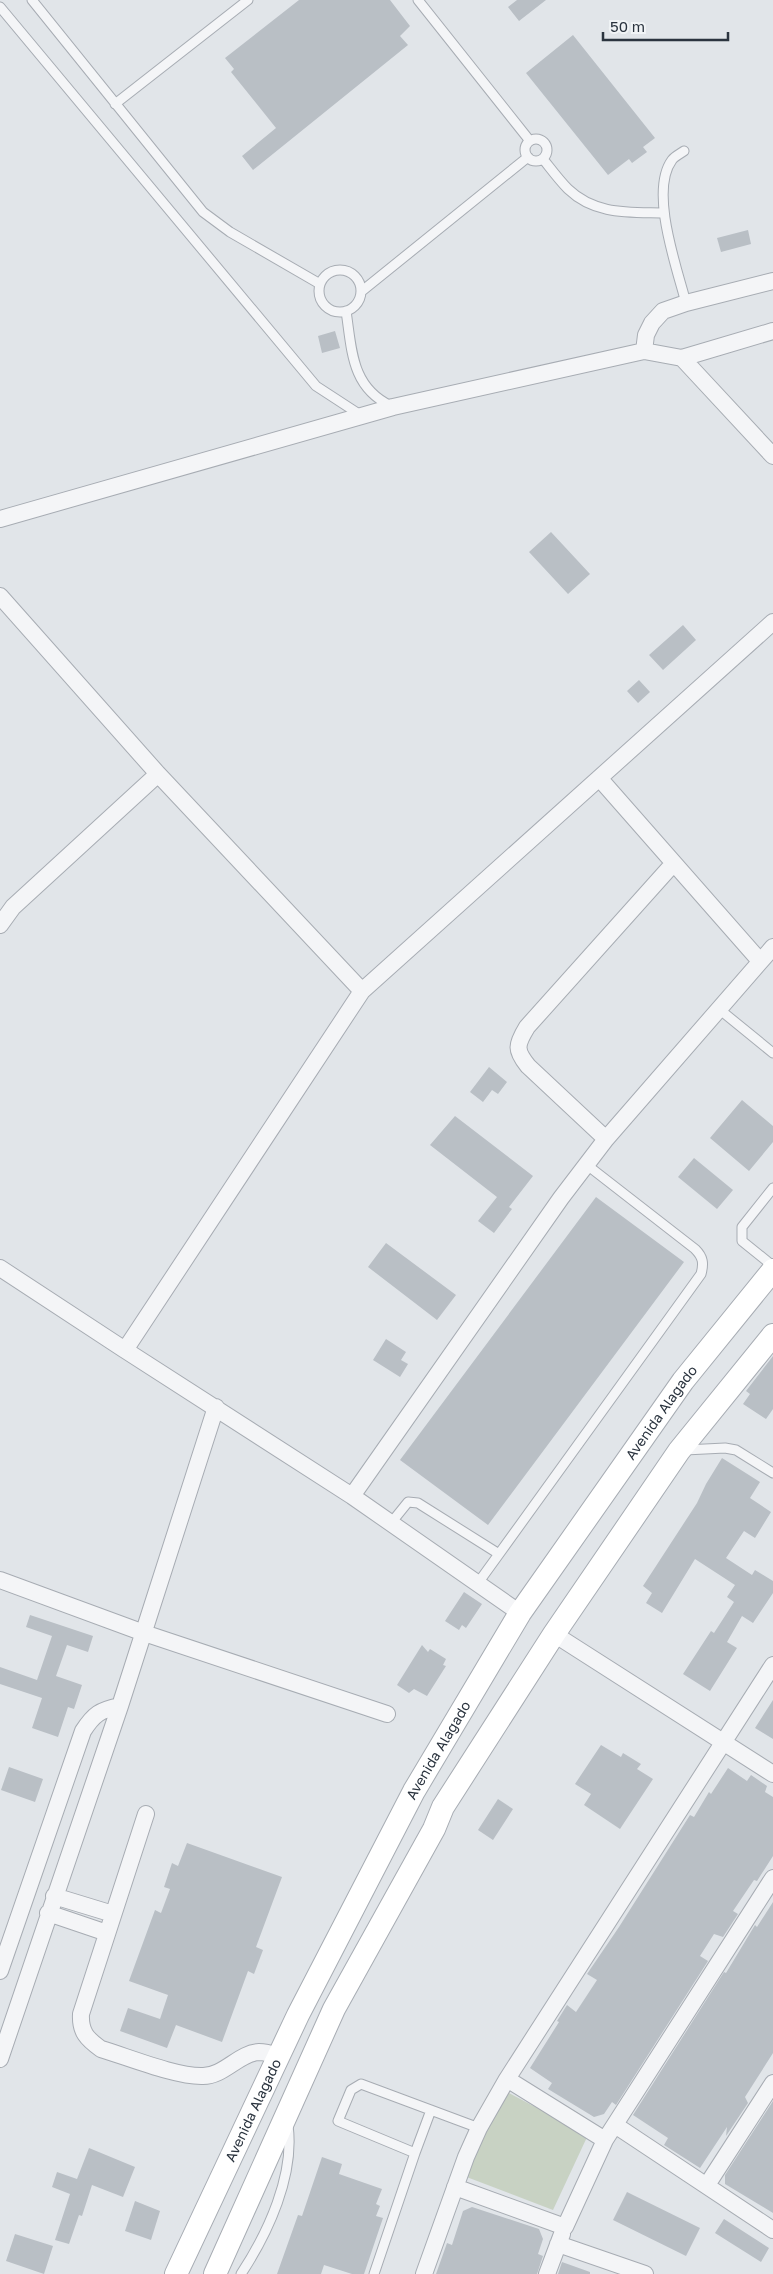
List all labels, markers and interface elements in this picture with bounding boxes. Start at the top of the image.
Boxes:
scale bar [603,10,728,42]
text: 50 m [610,17,645,35]
street label: Avenida Alagado [622,1362,700,1463]
street label: Avenida Alagado [402,1698,474,1802]
street label: Avenida Alagado [221,2056,284,2164]

